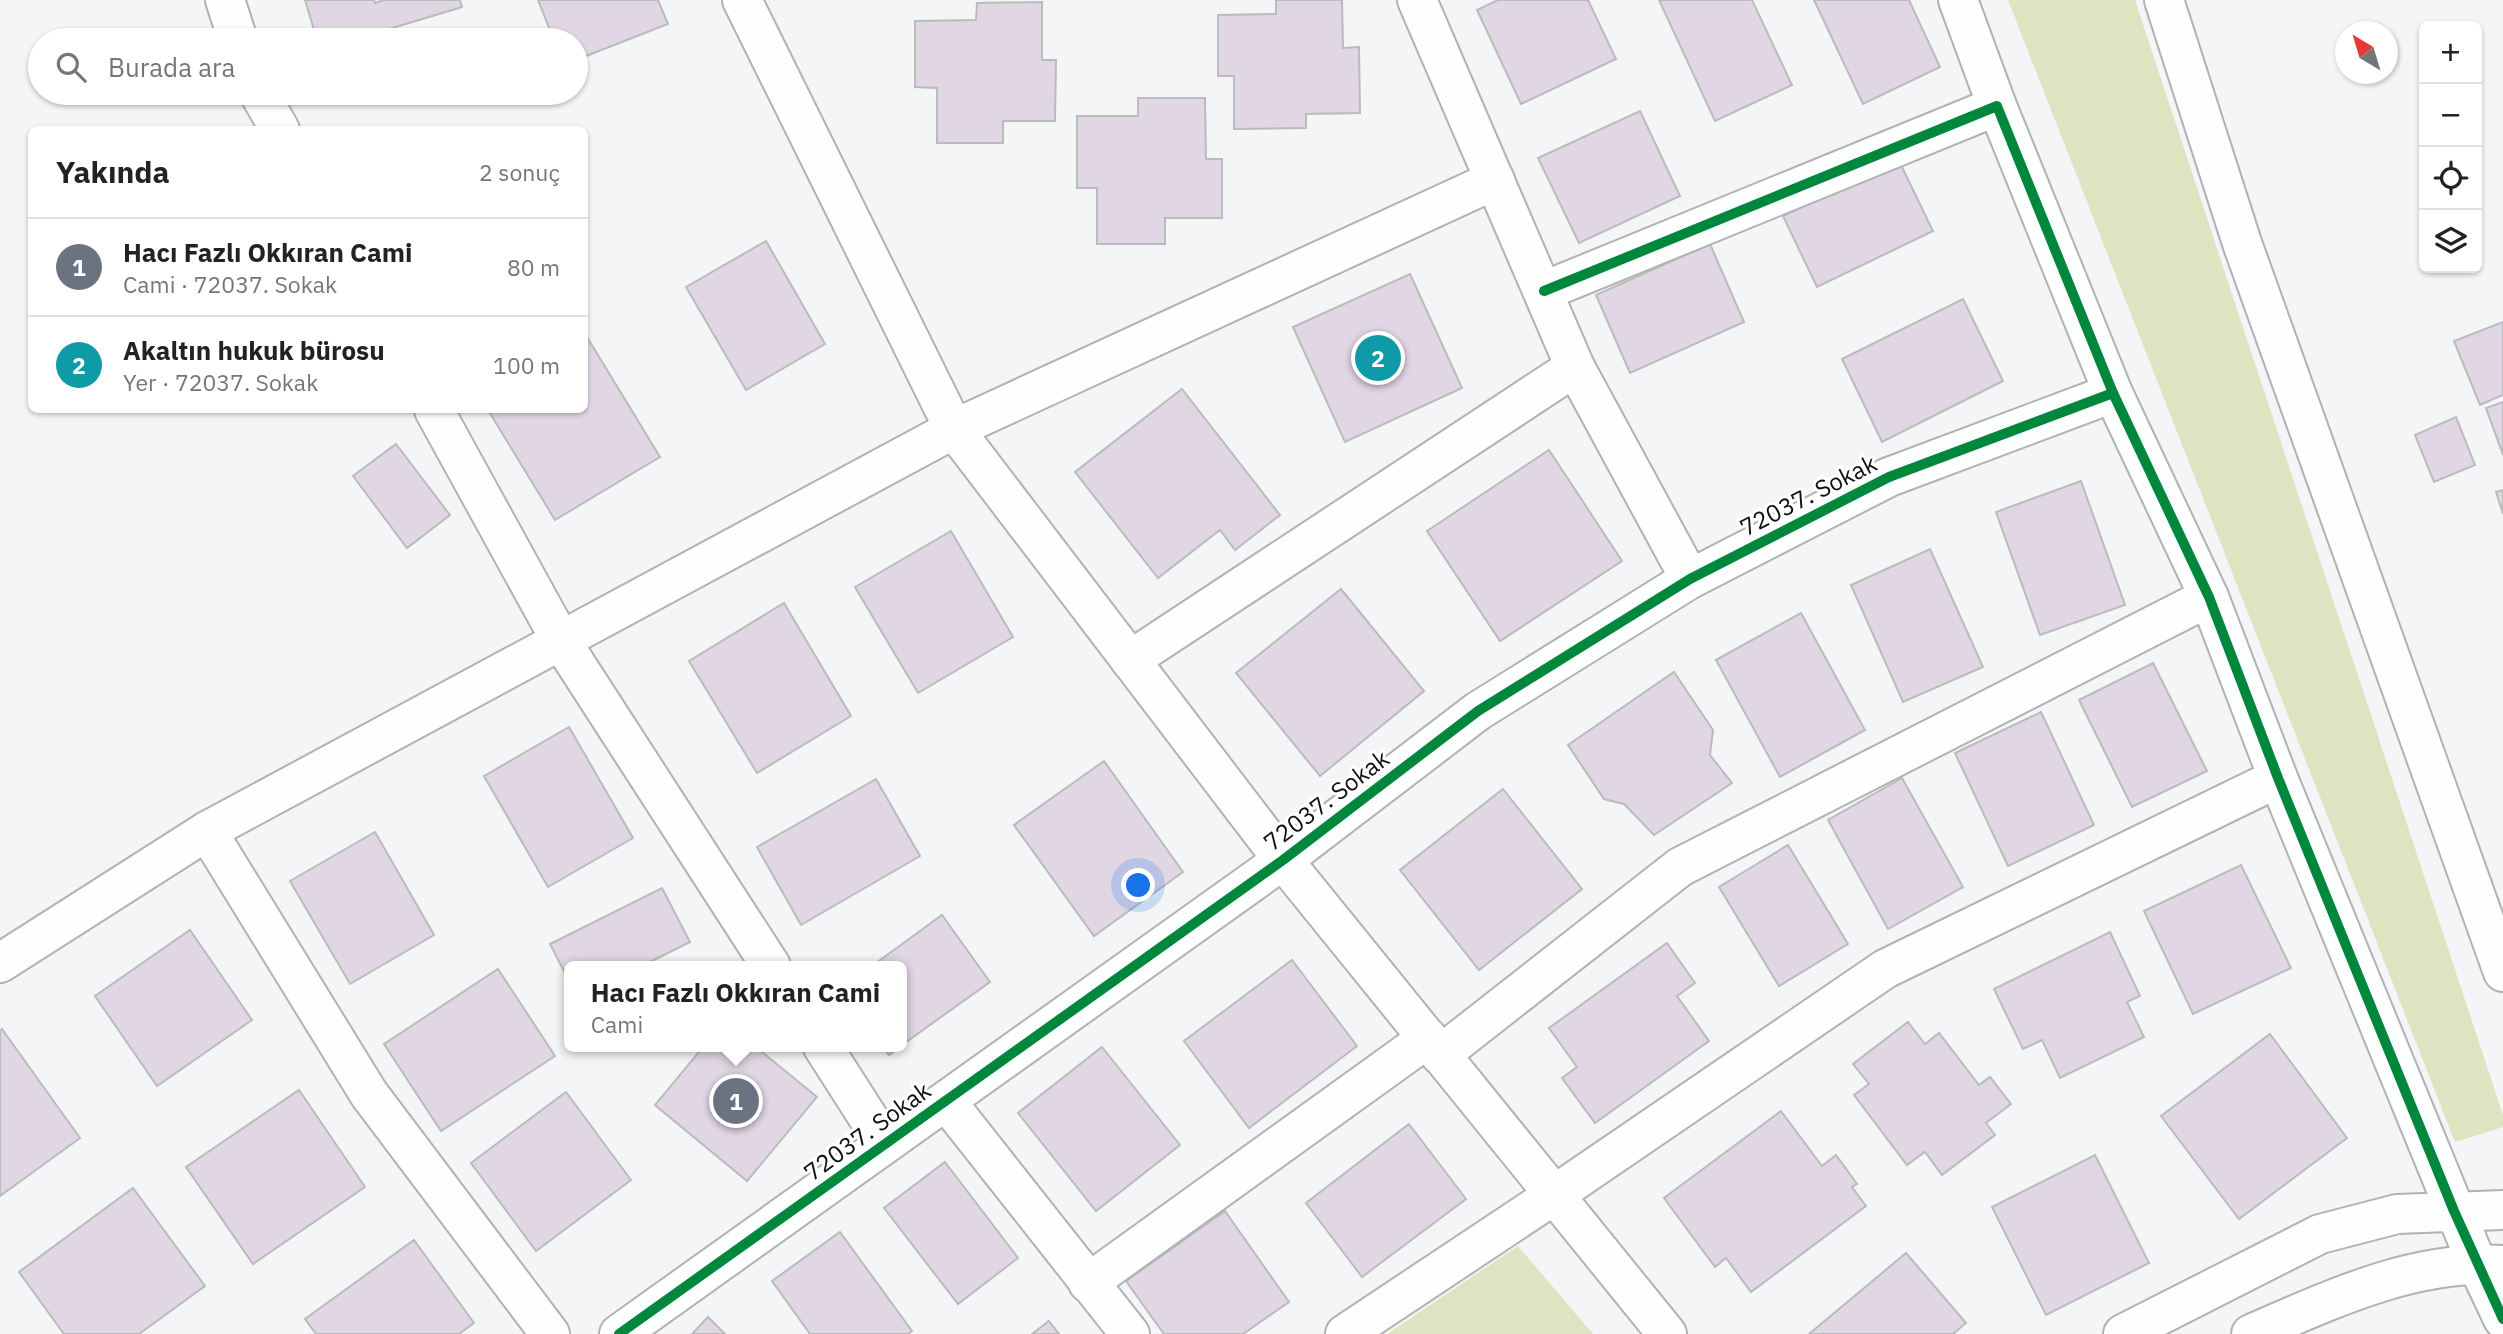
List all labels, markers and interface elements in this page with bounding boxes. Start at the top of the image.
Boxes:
north arrow [2335,21,2398,84]
map controls [2419,21,2482,273]
button: + [2419,21,2482,84]
search box [28,28,588,105]
icon: search [52,48,90,86]
text: Burada ara [108,50,235,84]
button: − [2419,84,2482,147]
button: locate [2419,147,2482,210]
text: Yakında [56,152,170,191]
text: 2 sonuç [479,157,560,187]
button: layers [2419,210,2482,273]
text: Hacı Fazlı Okkıran Cami [123,235,412,269]
text: 1 [72,252,86,282]
text: 80 m [507,252,560,282]
text: Cami · 72037. Sokak [123,269,337,299]
pin: 2 [1355,332,1401,384]
text: Akaltın hukuk bürosu [123,333,385,367]
text: 2 [72,350,86,380]
text: 100 m [493,350,560,380]
text: Yer · 72037. Sokak [123,367,318,397]
street label: 72037. Sokak [1734,447,1882,543]
street label: 72037. Sokak [1257,742,1396,858]
your location [1121,868,1155,902]
popup [564,961,907,1052]
text: Hacı Fazlı Okkıran Cami [591,975,880,1009]
text: Cami [591,1009,643,1039]
street label: 72037. Sokak [797,1074,937,1188]
pin: 1 [713,1075,759,1127]

